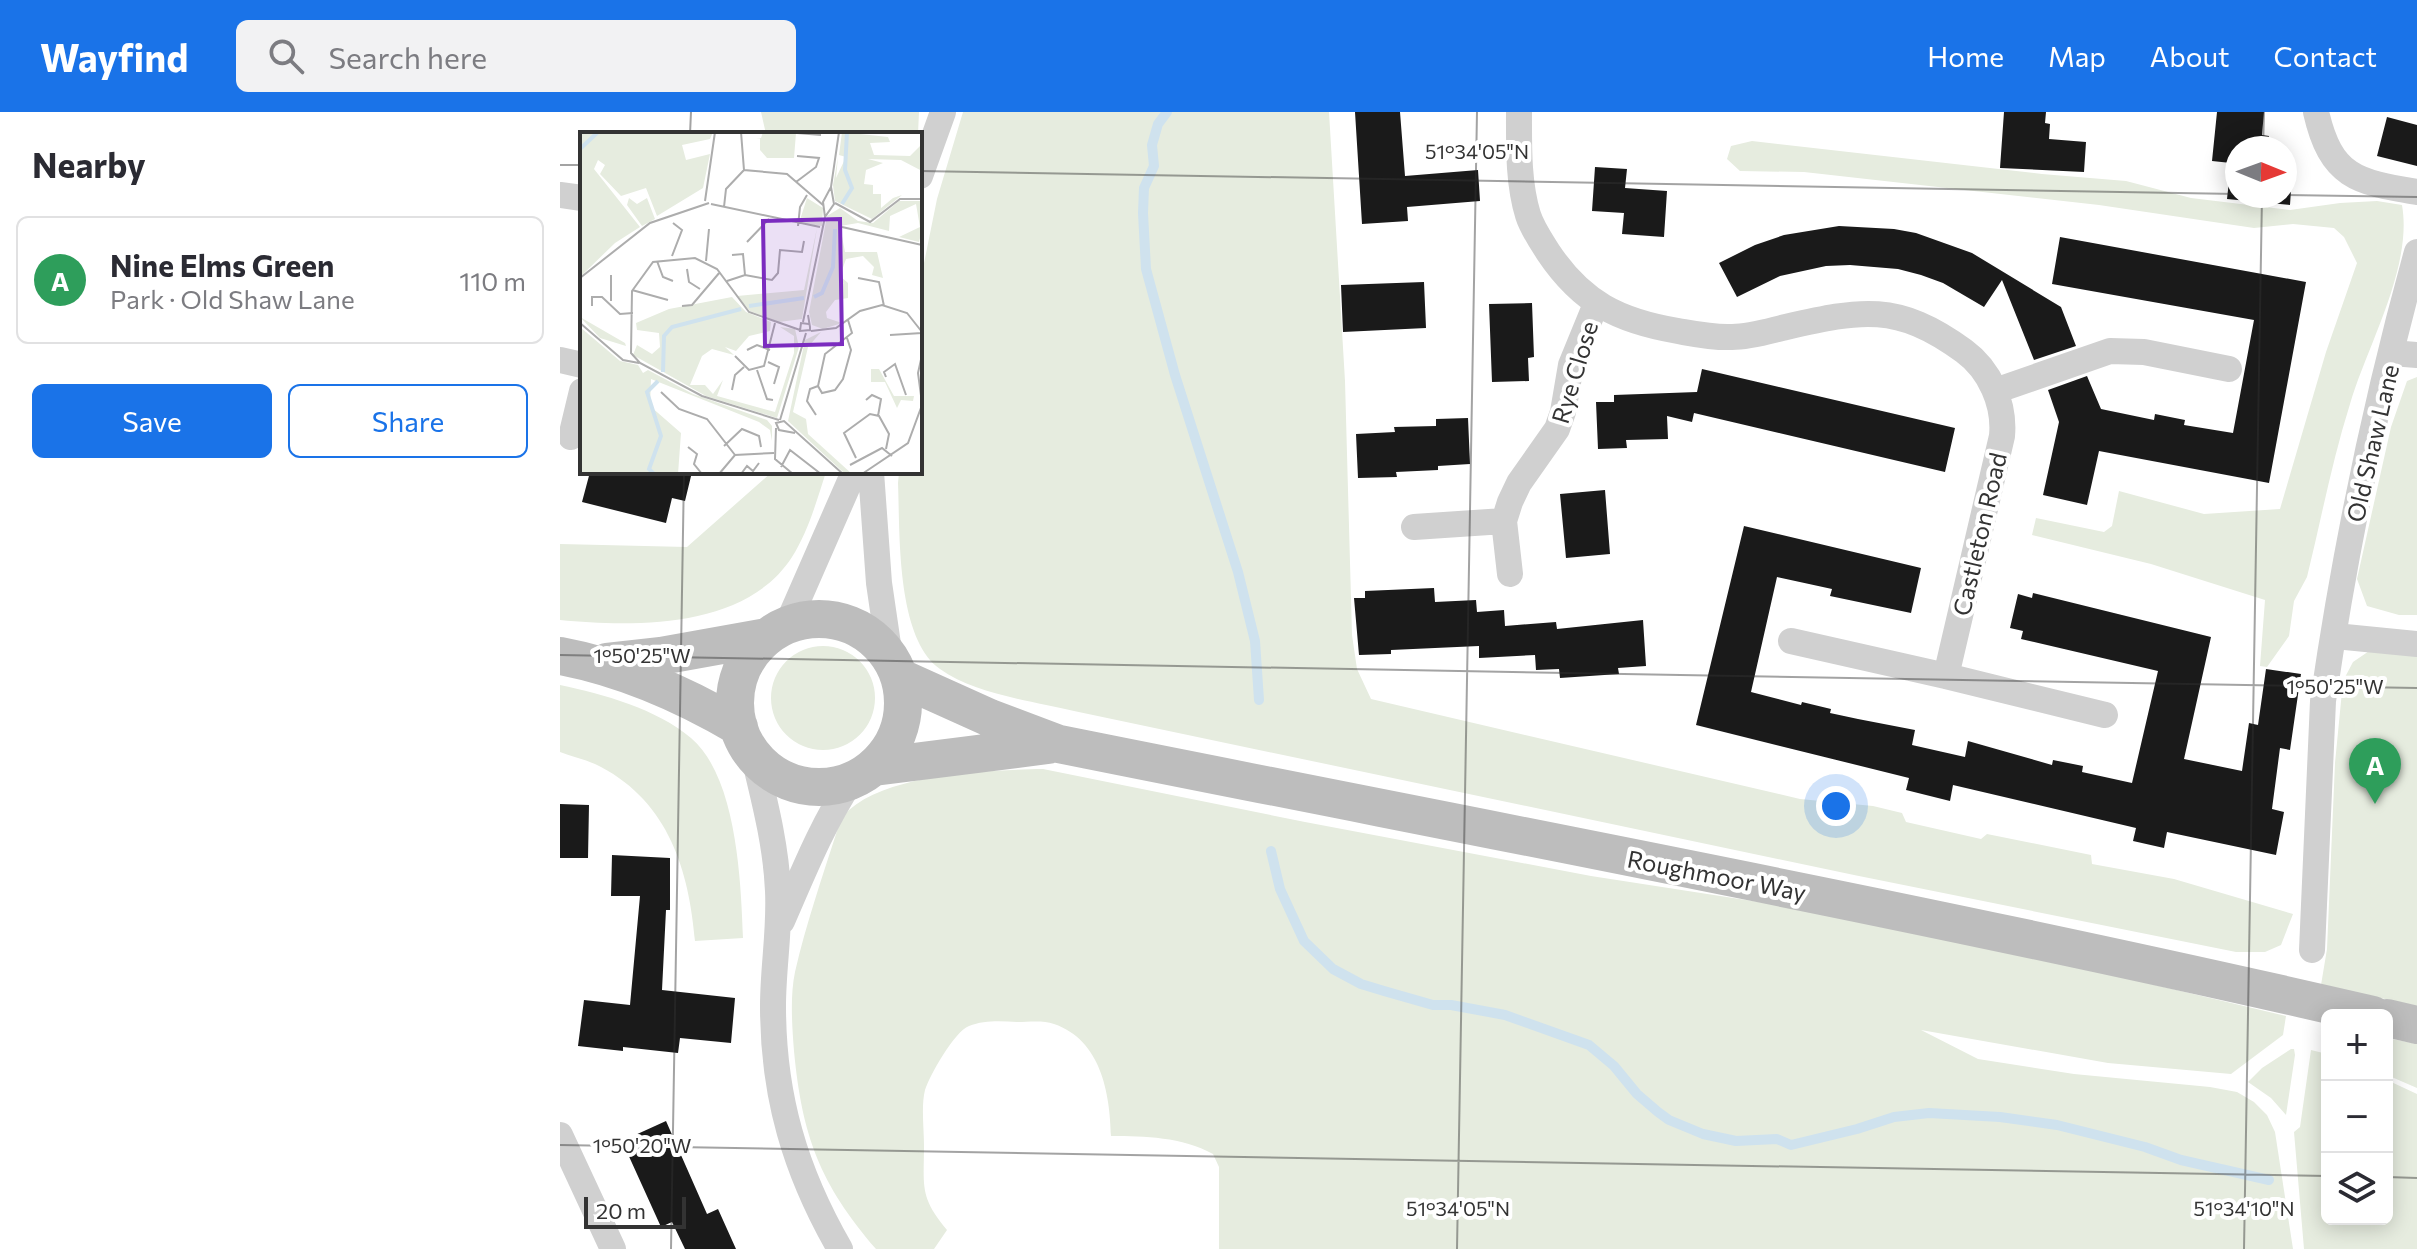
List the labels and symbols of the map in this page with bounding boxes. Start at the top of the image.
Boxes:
inset map [580,132,922,474]
north arrow [2225,136,2297,208]
text: 51°34'05"N [1425,139,1529,163]
street label: Rye Close [1545,317,1603,427]
street label: Old Shaw Lane [2340,361,2404,525]
street label: Castleton Road [1946,450,2012,618]
text: 1°50'25"W [593,643,691,667]
text: 1°50'25"W [2286,674,2384,698]
pin: A [2349,738,2401,804]
your location [1816,786,1856,826]
street label: Roughmoor Way [1625,843,1809,907]
text: 1°50'20"W [593,1133,691,1157]
scale bar [584,1193,686,1229]
text: 51°34'05"N [1406,1196,1510,1220]
text: 51°34'10"N [2193,1196,2295,1220]

